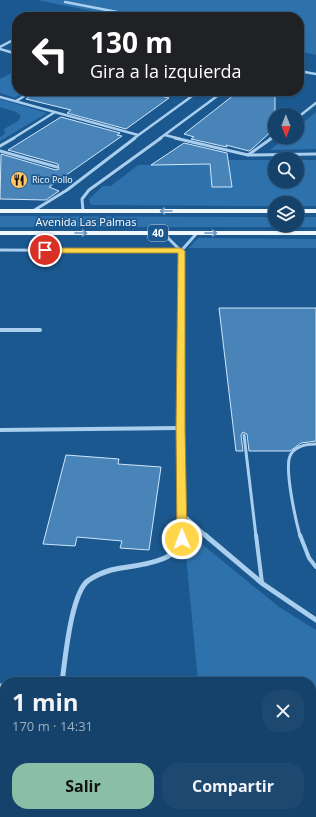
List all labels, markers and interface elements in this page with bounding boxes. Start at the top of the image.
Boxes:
text: 130 m [90,23,173,61]
icon: left [24,28,76,80]
text: Gira a la izquierda [90,59,242,83]
north arrow [268,108,304,144]
map controls [268,108,304,232]
button: search [268,152,304,188]
restaurant icon: Rico Pollo [9,170,29,190]
place label: Rico Pollo [32,173,73,186]
button: layers [268,196,304,232]
one-way arrow [160,207,173,215]
street label: Avenida Las Palmas [36,214,136,229]
road number: 40 [148,225,168,241]
one-way arrow [74,229,87,237]
one-way arrow [204,229,217,237]
pin [28,233,62,267]
icon: arrive [34,239,56,261]
position arrow [161,518,203,560]
text: 1 min [12,685,79,718]
button: close [262,690,304,732]
text: 170 m · 14:31 [12,717,93,735]
button: Salir [12,763,154,809]
button: Compartir [162,763,304,809]

